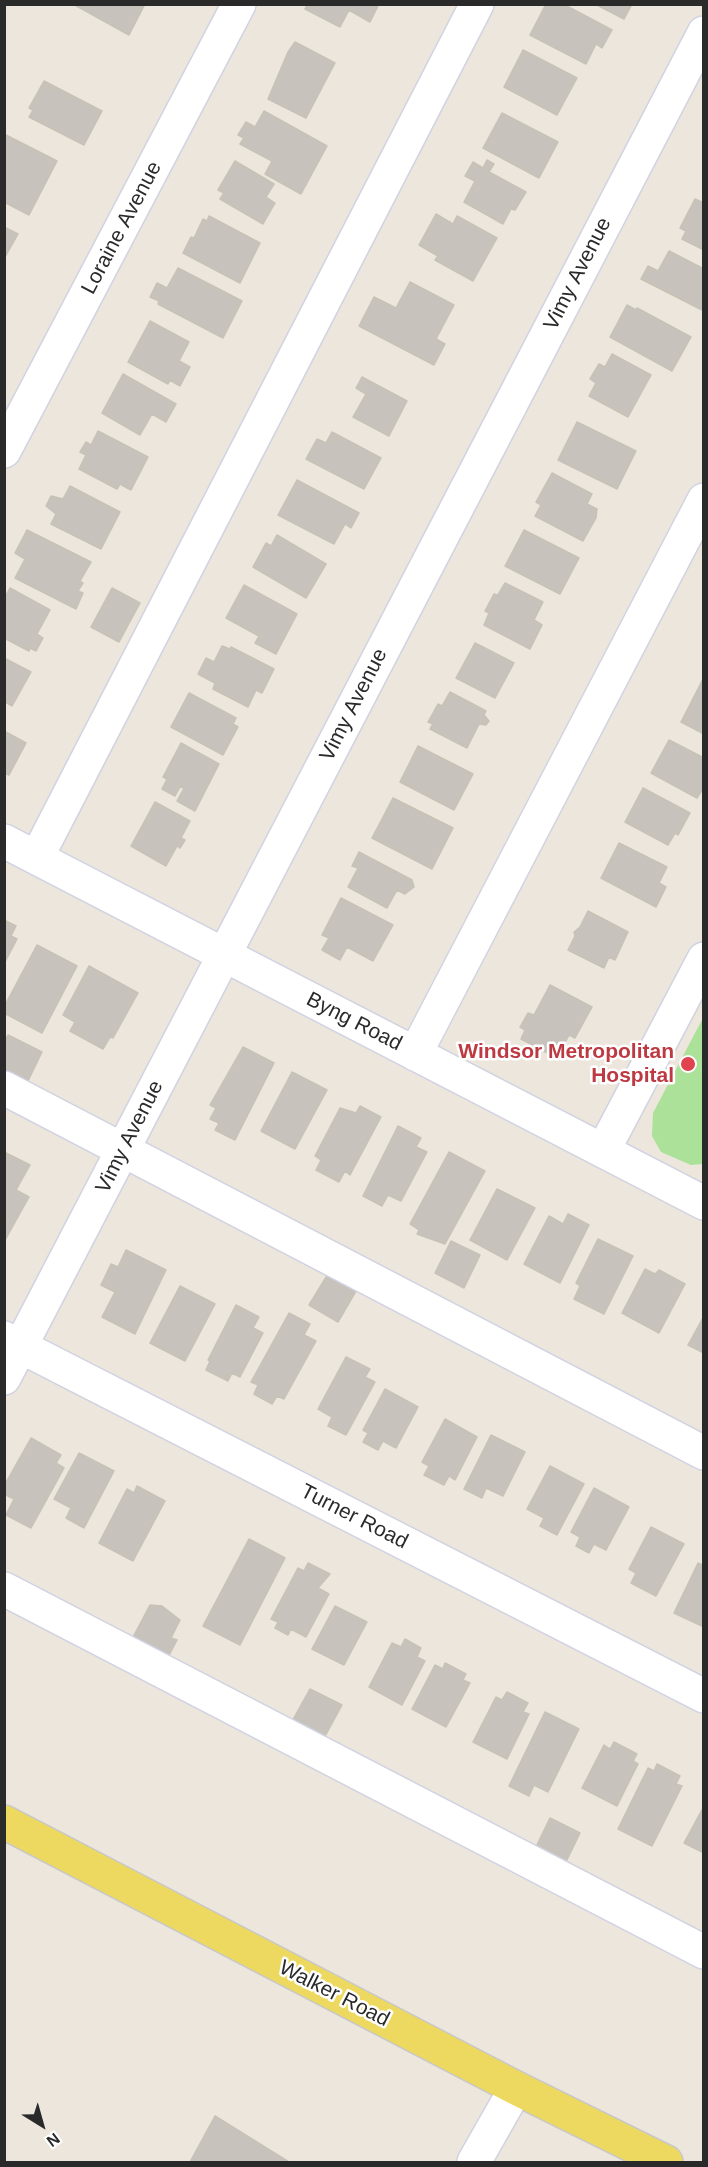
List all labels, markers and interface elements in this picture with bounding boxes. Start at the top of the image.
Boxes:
street label: Loraine Avenue [76,157,168,299]
street label: Vimy Avenue [539,213,617,335]
street label: Vimy Avenue [315,644,393,766]
street label: Byng Road [302,987,406,1057]
place label: Windsor Metropolitan Hospital [458,1039,674,1089]
marker: Windsor Metropolitan Hospital [679,1055,697,1073]
street label: Vimy Avenue [91,1076,169,1198]
street label: Turner Road [296,1479,412,1555]
street label: Walker Road [275,1955,393,2033]
north arrow [12,2095,72,2155]
text: N [43,2130,63,2150]

